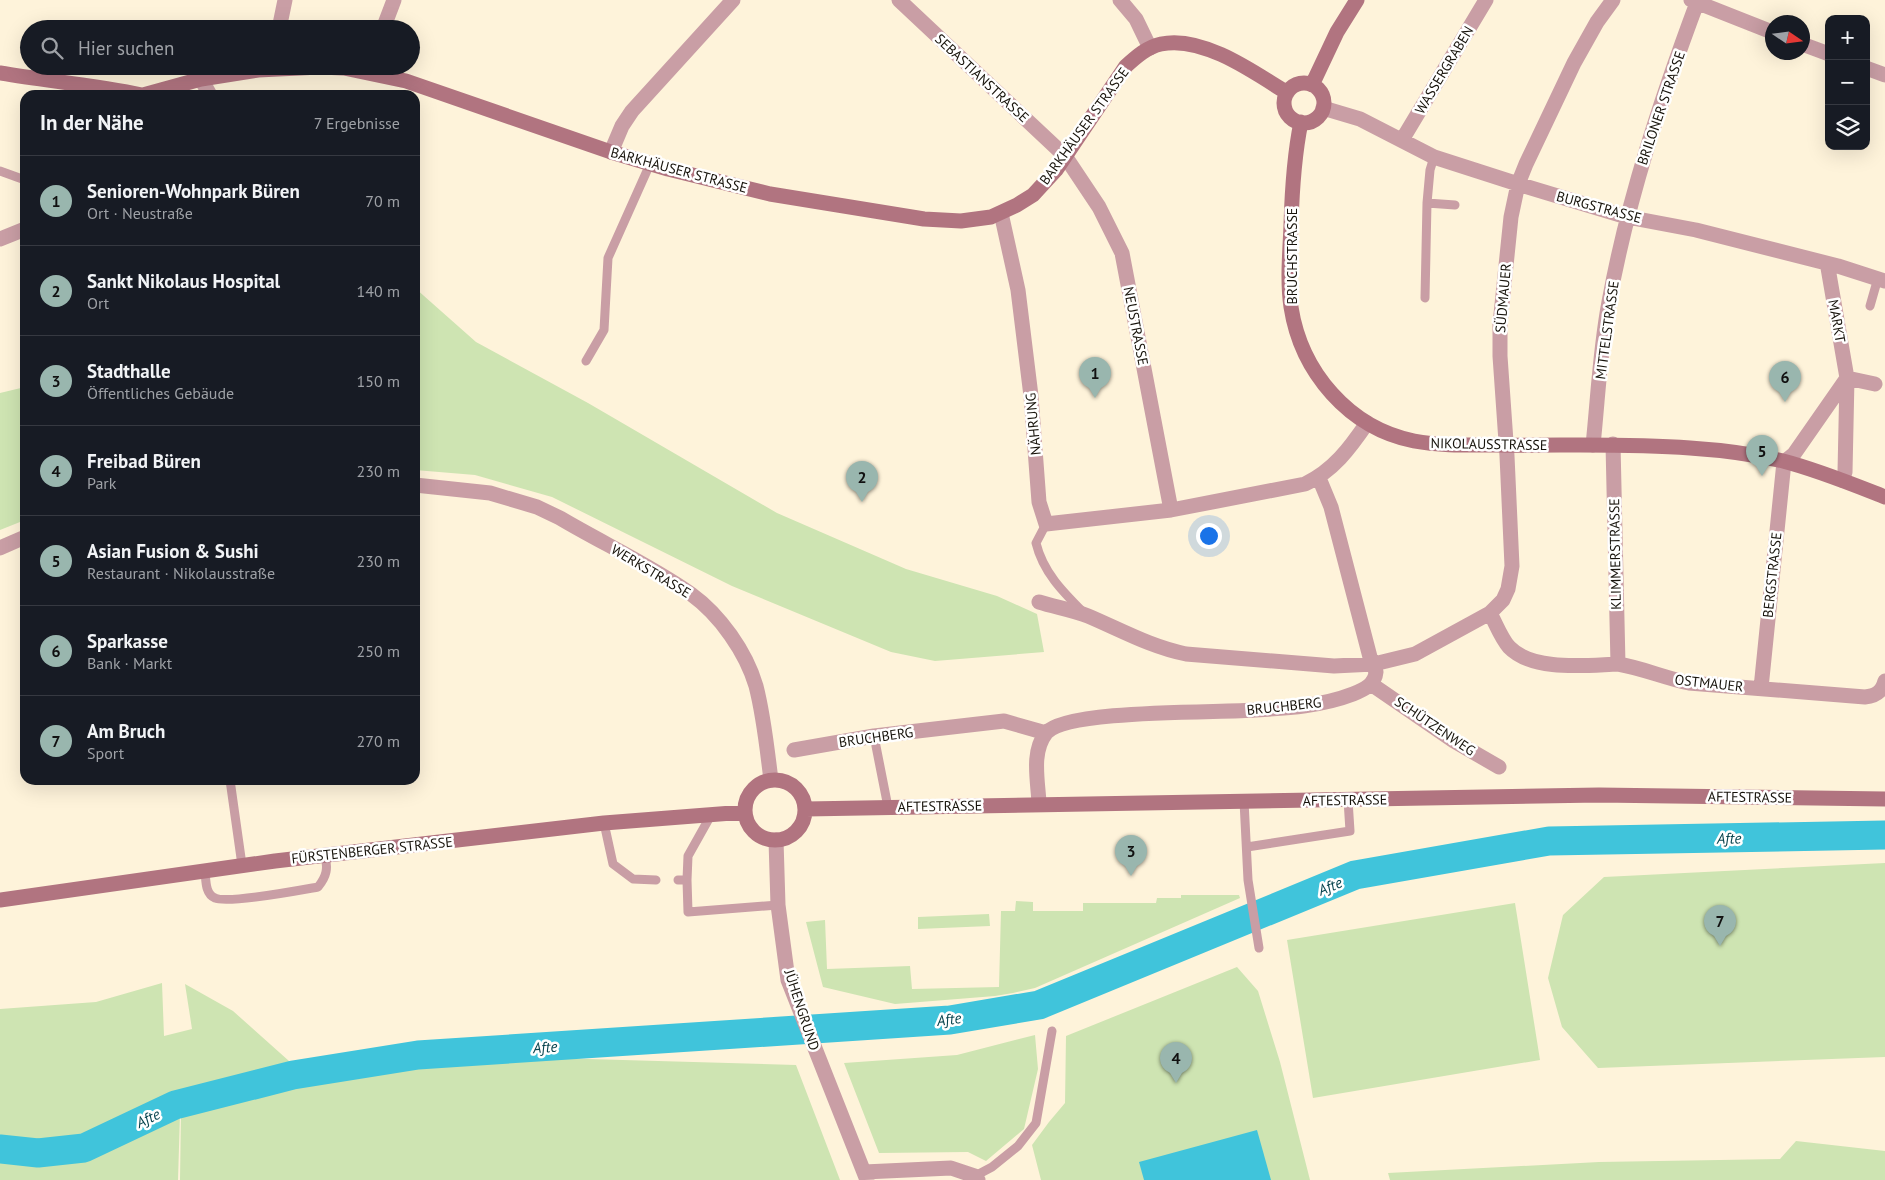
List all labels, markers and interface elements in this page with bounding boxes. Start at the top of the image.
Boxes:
north arrow [1765,15,1810,60]
map controls [1825,15,1870,150]
button: + [1825,15,1870,60]
search box [20,20,420,75]
street label: WASSERGRABEN [1411,23,1477,117]
street label: SEBASTIANSTRASSE [931,30,1033,126]
icon: search [38,34,66,62]
text: Hier suchen [78,36,174,60]
street label: BRILONER STRASSE [1633,49,1689,167]
button: − [1825,60,1870,105]
street label: BARKHÄUSER STRASSE [1035,64,1133,188]
button: layers [1825,105,1870,150]
text: In der Nähe [40,109,144,136]
text: 7 Ergebnisse [314,113,400,133]
street label: BARKHÄUSER STRASSE [609,143,749,197]
text: Senioren-Wohnpark Büren [87,179,300,203]
street label: BURGSTRASSE [1554,187,1644,227]
text: 1 [51,191,61,211]
text: 70 m [365,191,400,211]
text: Ort · Neustraße [87,203,193,223]
street label: BRUCHSTRASSE [1283,208,1301,304]
street label: SÜDMAUER [1491,262,1515,334]
text: Sankt Nikolaus Hospital [87,269,280,293]
street label: MITTELSTRASSE [1591,280,1623,380]
text: 2 [51,281,61,301]
text: 140 m [357,281,400,301]
street label: NEUSTRASSE [1120,285,1152,367]
text: Ort [87,293,109,313]
street label: MARKT [1824,298,1850,344]
pin: 1 [1079,357,1111,398]
text: Stadthalle [87,359,171,383]
pin: 6 [1769,361,1801,402]
text: 3 [51,371,61,391]
text: 150 m [357,371,400,391]
text: Öffentliches Gebäude [87,383,234,403]
street label: NÄHRUNG [1021,392,1045,456]
street label: NIKOLAUSSTRASSE [1430,434,1548,454]
pin: 5 [1746,435,1778,476]
text: Freibad Büren [87,449,201,473]
text: 4 [51,461,61,481]
text: 230 m [357,461,400,481]
pin: 2 [846,461,878,502]
text: Park [87,473,116,493]
street label: KLIMMERSTRASSE [1605,498,1625,610]
your location [1196,523,1222,549]
street label: BERGSTRASSE [1759,531,1785,619]
text: Asian Fusion & Sushi [87,539,259,563]
street label: WERKSTRASSE [608,540,694,602]
text: 5 [51,551,61,571]
text: 230 m [357,551,400,571]
text: Restaurant · Nikolausstraße [87,563,275,583]
text: Sparkasse [87,629,168,653]
text: 6 [51,641,61,661]
text: 250 m [357,641,400,661]
text: Bank · Markt [87,653,172,673]
street label: OSTMAUER [1674,670,1744,696]
street label: SCHÜTZENWEG [1391,692,1479,760]
street label: BRUCHBERG [1246,693,1322,719]
text: Am Bruch [87,719,165,743]
street label: BRUCHBERG [838,723,914,751]
text: 7 [51,731,61,751]
text: 270 m [357,731,400,751]
text: Sport [87,743,124,763]
street label: AFTESTRASSE [1708,787,1792,807]
street label: AFTESTRASSE [1303,790,1387,810]
street label: AFTESTRASSE [898,796,982,816]
water label: Afte [1716,828,1741,848]
street label: FÜRSTENBERGER STRASSE [290,833,454,867]
pin: 3 [1115,835,1147,876]
water label: Afte [1314,873,1345,900]
pin: 7 [1704,905,1736,946]
street label: JÜHENGRUND [780,966,824,1053]
water label: Afte [935,1008,962,1030]
water label: Afte [531,1037,558,1057]
pin: 4 [1160,1042,1192,1083]
water label: Afte [132,1104,163,1132]

